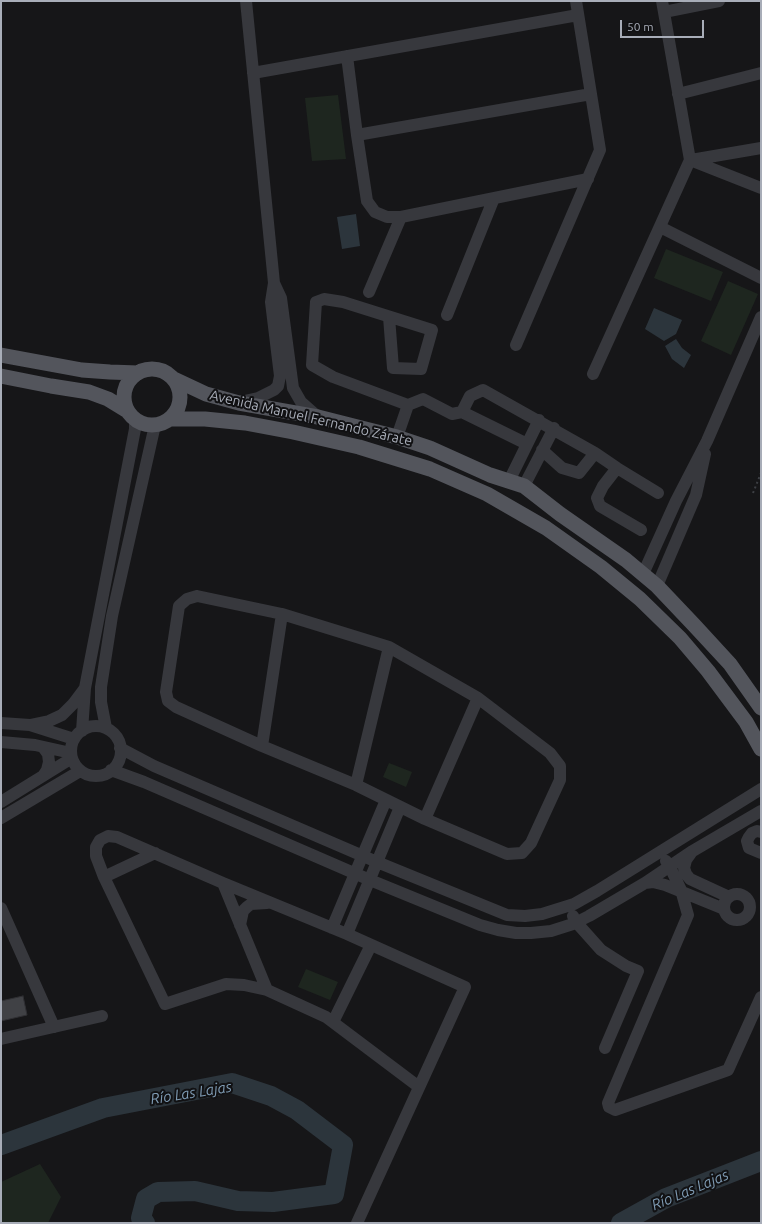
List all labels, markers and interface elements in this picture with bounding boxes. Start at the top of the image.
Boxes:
scale bar [622,12,706,38]
text: 50 m [627,20,654,33]
street label: Avenida Manuel Fernando Zárate [208,386,414,450]
water label: Río Las Lajas [149,1078,233,1108]
water label: Río Las Lajas [649,1166,731,1214]

